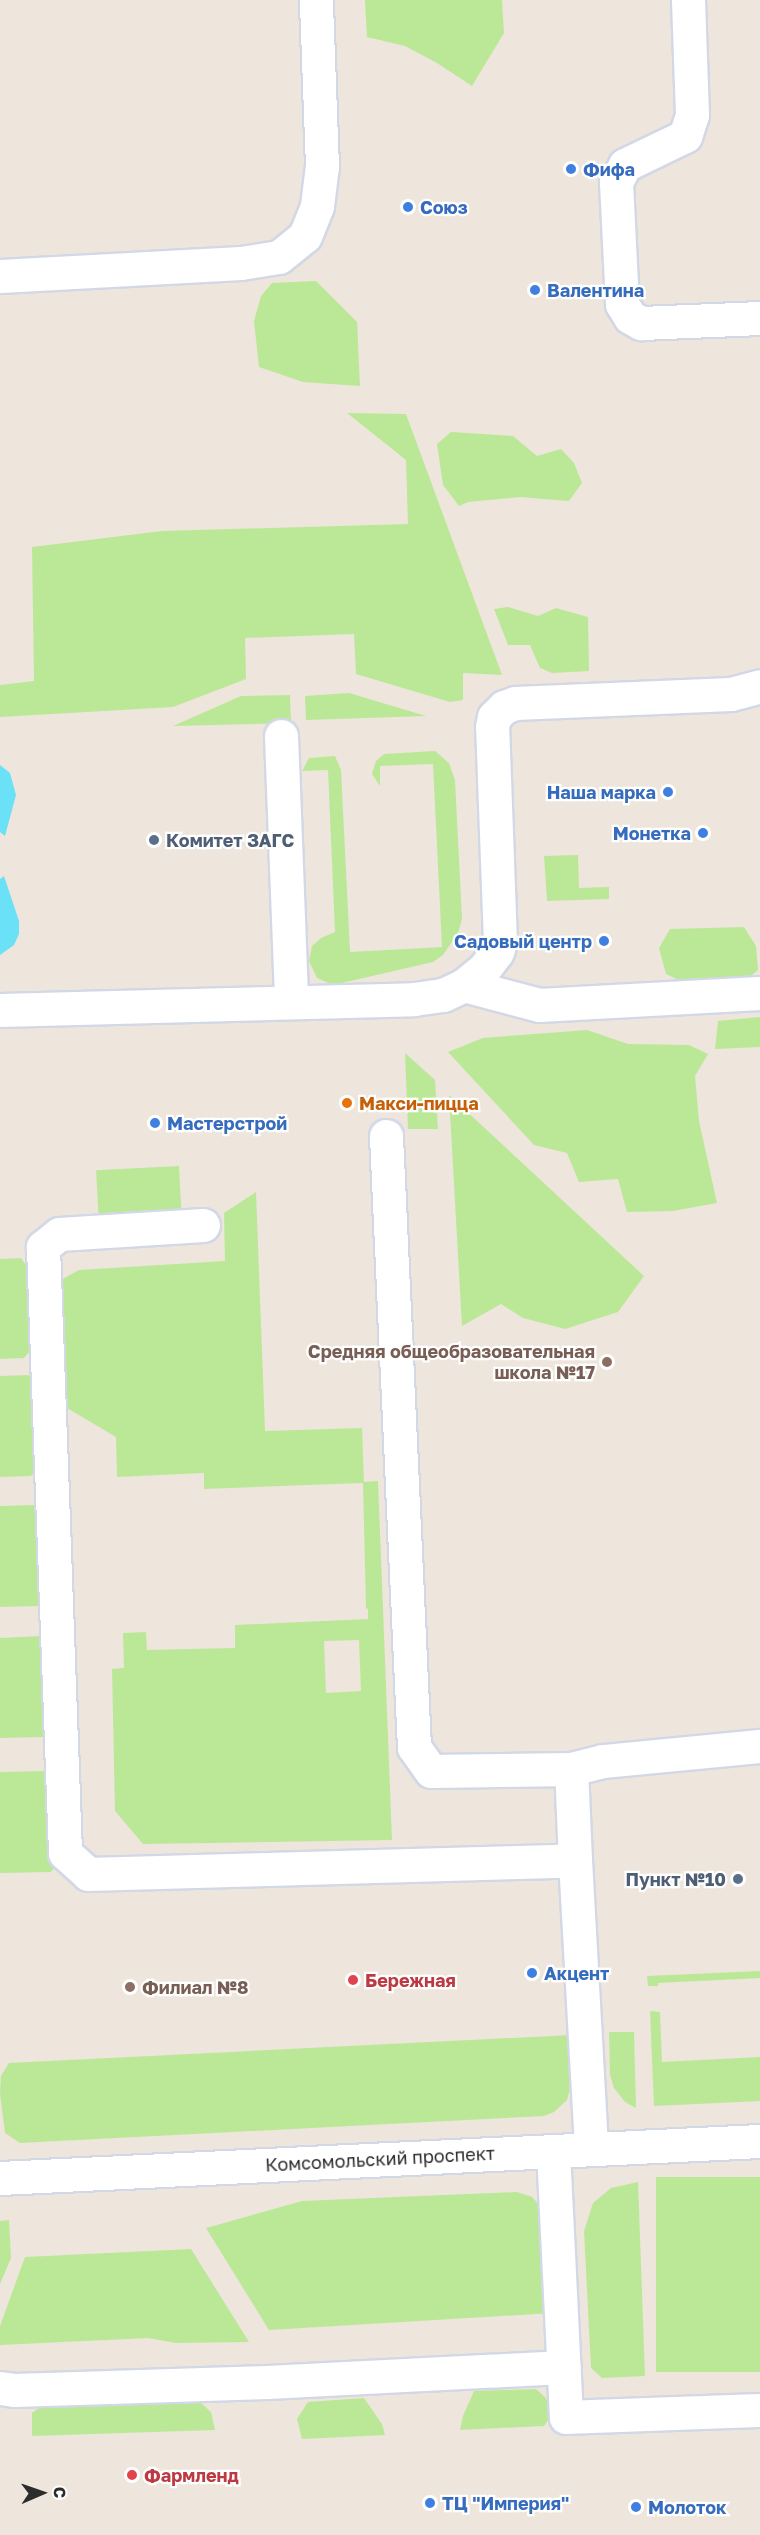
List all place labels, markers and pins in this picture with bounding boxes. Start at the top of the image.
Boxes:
place label: Фифа [583,158,635,180]
marker: Фифа [564,162,578,176]
place label: Союз [420,196,468,218]
marker: Союз [401,200,415,214]
place label: Валентина [547,279,644,301]
marker: Валентина [528,283,542,297]
place label: Наша марка [547,781,656,803]
marker: Наша марка [661,785,675,799]
place label: Монетка [613,822,691,844]
marker: Монетка [696,826,710,840]
place label: Комитет ЗАГС [166,829,294,851]
marker: Комитет ЗАГС [147,833,161,847]
place label: Садовый центр [454,930,592,952]
marker: Садовый центр [597,934,611,948]
place label: Макси-пицца [359,1092,479,1114]
marker: Макси-пицца [340,1096,354,1110]
place label: Мастерстрой [167,1112,287,1134]
marker: Мастерстрой [148,1116,162,1130]
place label: Средняя общеобразовательная школа №17 [308,1341,595,1384]
marker: Средняя общеобразовательная школа №17 [600,1355,614,1369]
place label: Пункт №10 [625,1868,726,1890]
marker: Пункт №10 [731,1872,745,1886]
place label: Акцент [544,1962,609,1984]
marker: Акцент [525,1966,539,1980]
place label: Бережная [365,1969,456,1991]
marker: Бережная [346,1973,360,1987]
place label: Филиал №8 [142,1976,249,1998]
marker: Филиал №8 [123,1980,137,1994]
place label: Фармленд [144,2464,239,2486]
marker: Фармленд [125,2468,139,2482]
place label: ТЦ "Империя" [442,2492,569,2514]
marker: ТЦ "Империя" [423,2496,437,2510]
place label: Молоток [648,2496,726,2518]
marker: Молоток [629,2500,643,2514]

